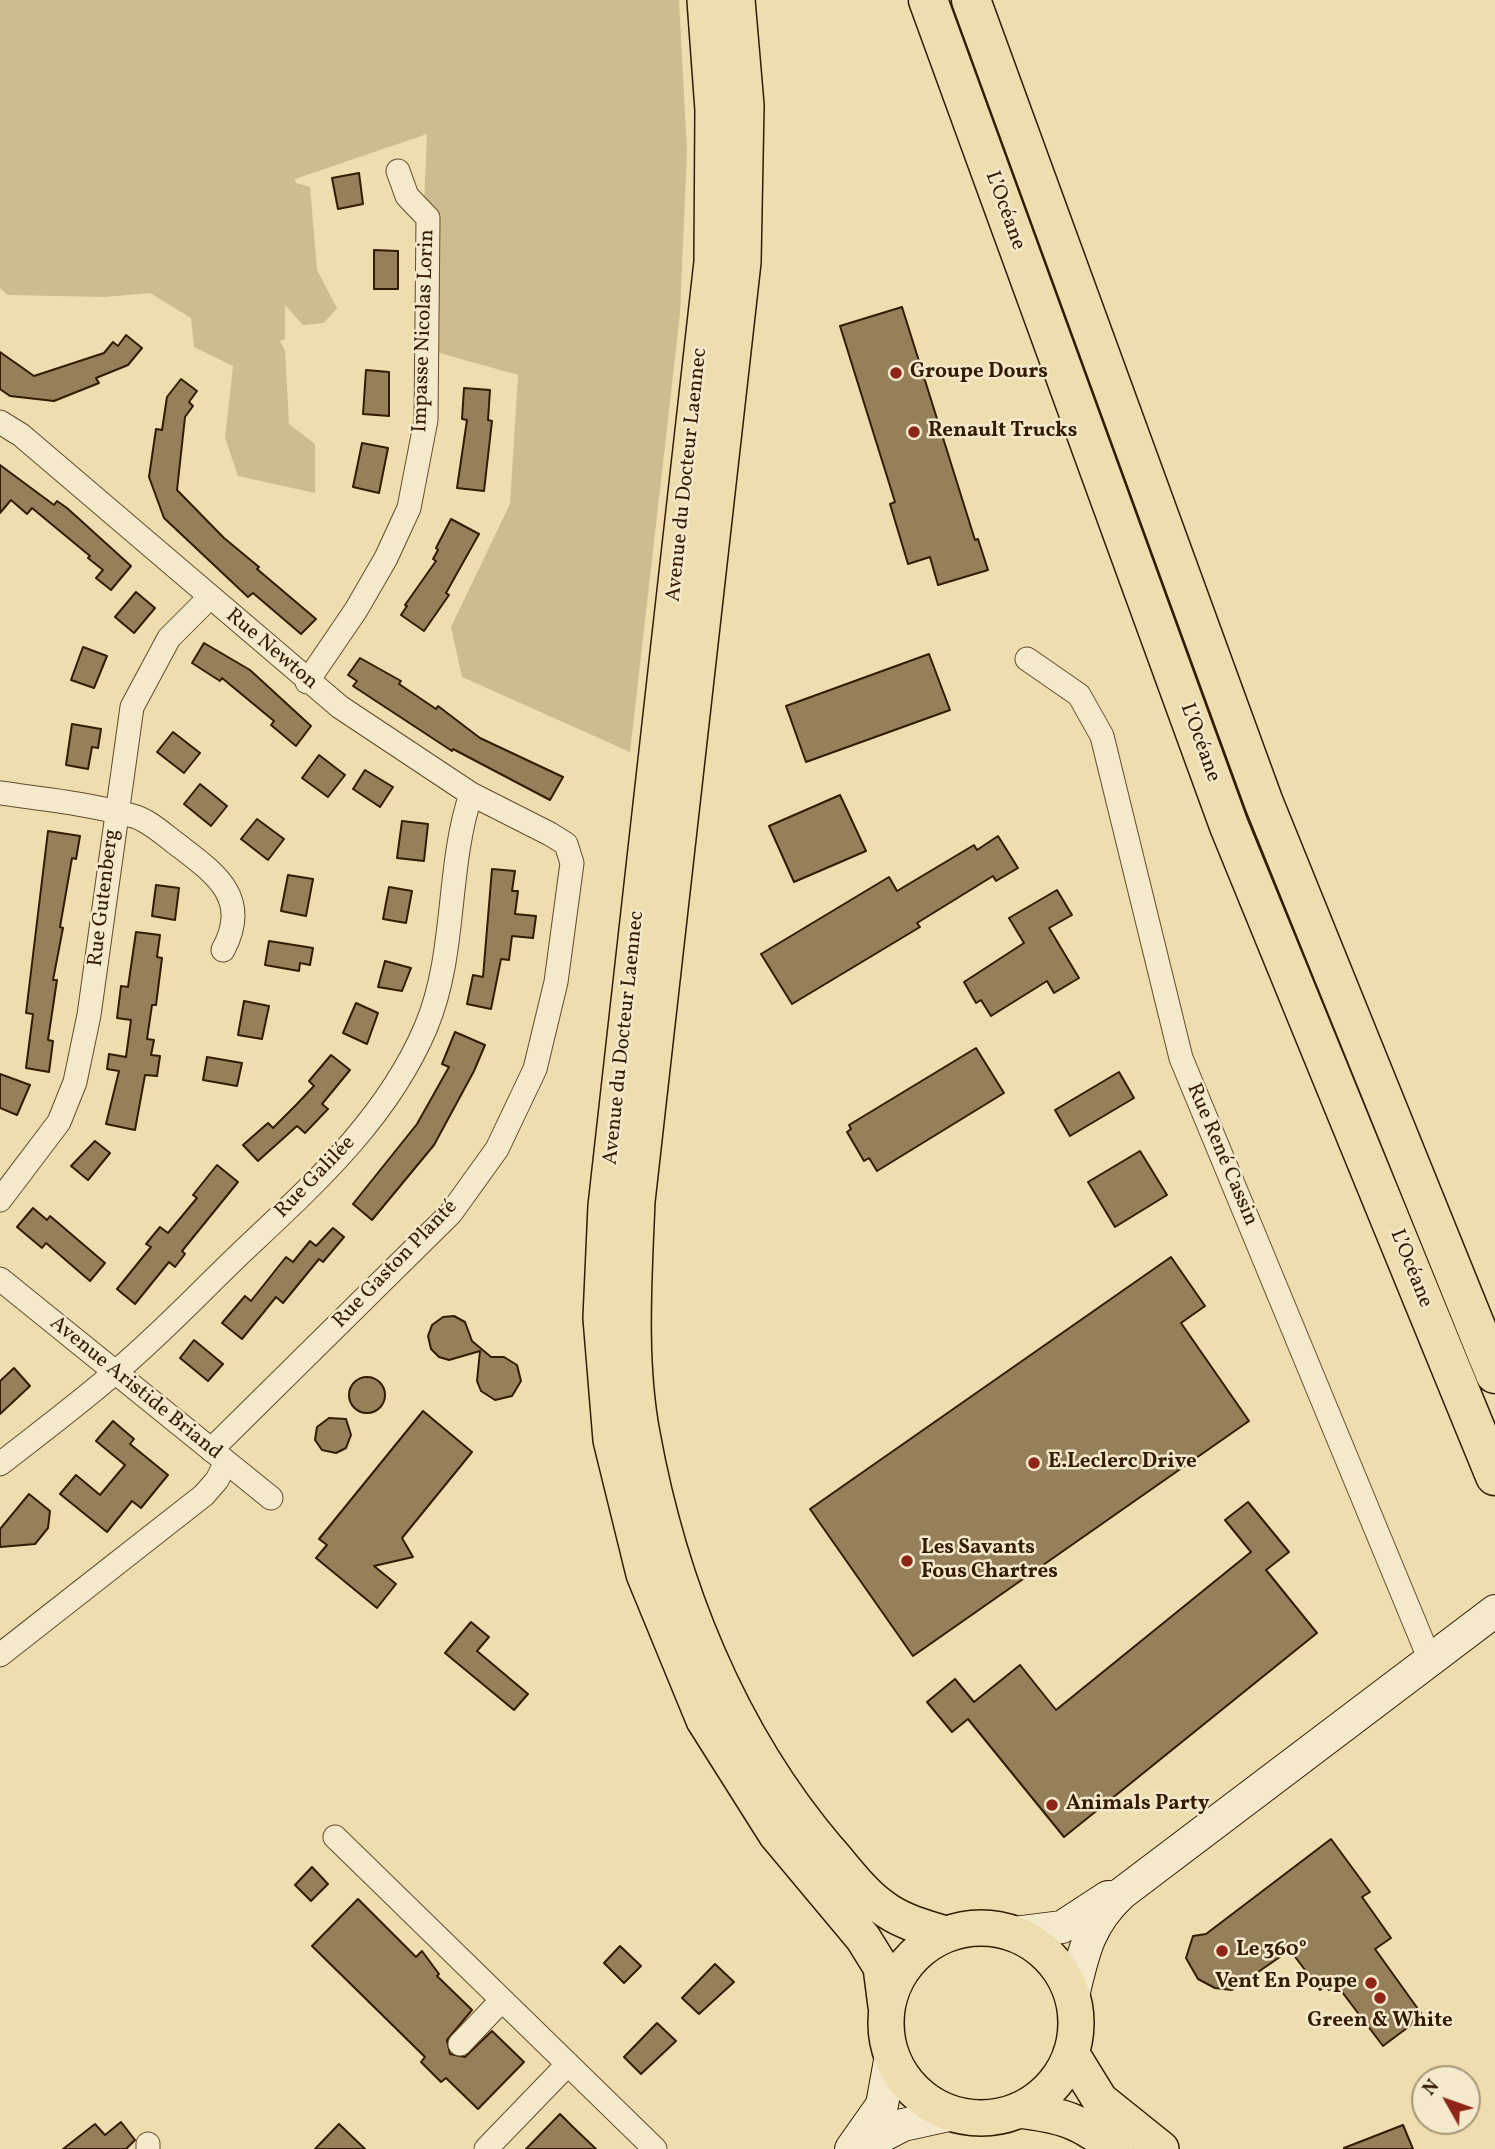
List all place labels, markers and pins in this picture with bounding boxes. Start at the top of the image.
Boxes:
place label: Groupe Dours [910,360,1048,386]
marker: Groupe Dours [888,365,904,381]
place label: Renault Trucks [928,419,1077,445]
marker: Renault Trucks [906,424,922,440]
place label: E.Leclerc Drive [1048,1450,1197,1476]
marker: E.Leclerc Drive [1026,1455,1042,1471]
place label: Les Savants Fous Chartres [921,1536,1058,1586]
marker: Les Savants Fous Chartres [899,1553,915,1569]
place label: Animals Party [1066,1792,1209,1818]
marker: Animals Party [1044,1797,1060,1813]
place label: Le 360° [1236,1938,1307,1964]
marker: Le 360° [1214,1943,1230,1959]
place label: Vent En Poupe [1215,1970,1357,1996]
marker: Vent En Poupe [1363,1975,1379,1991]
marker: Green & White [1372,1990,1388,2006]
place label: Green & White [1307,2009,1453,2035]

